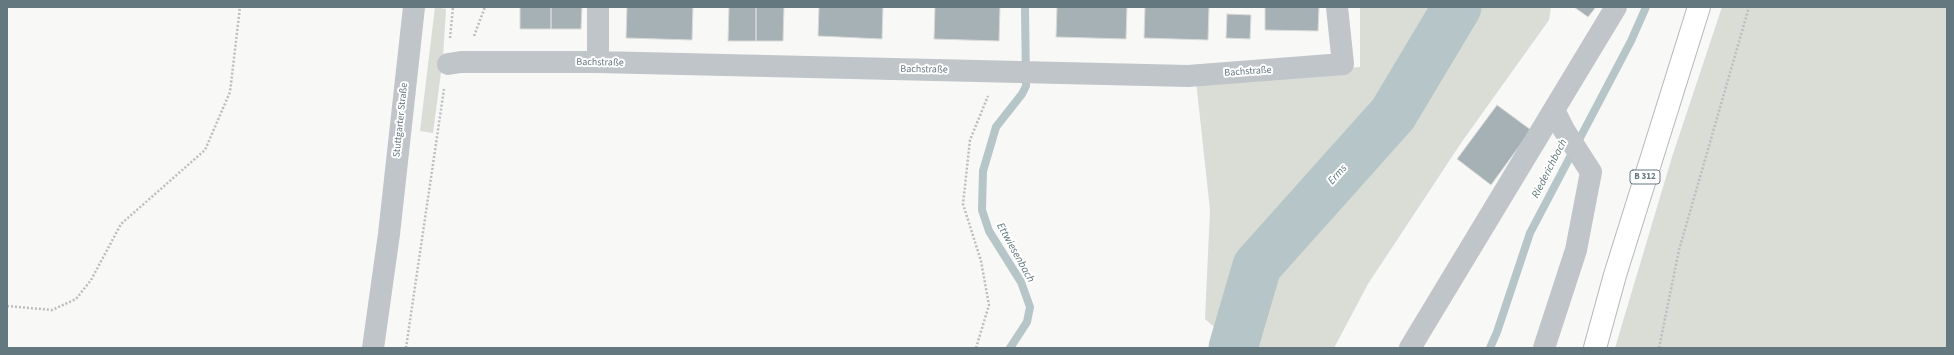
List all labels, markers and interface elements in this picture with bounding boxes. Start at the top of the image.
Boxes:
street label: Bachstraße [576,57,624,69]
street label: Bachstraße [900,64,948,76]
street label: Bachstraße [1224,64,1272,80]
street label: Stuttgarter Straße [391,82,411,158]
water label: Riederichbach [1530,137,1570,201]
water label: Erms [1326,162,1350,188]
road number: B 312 [1630,170,1660,184]
water label: Ettwiesenbach [993,221,1037,285]

